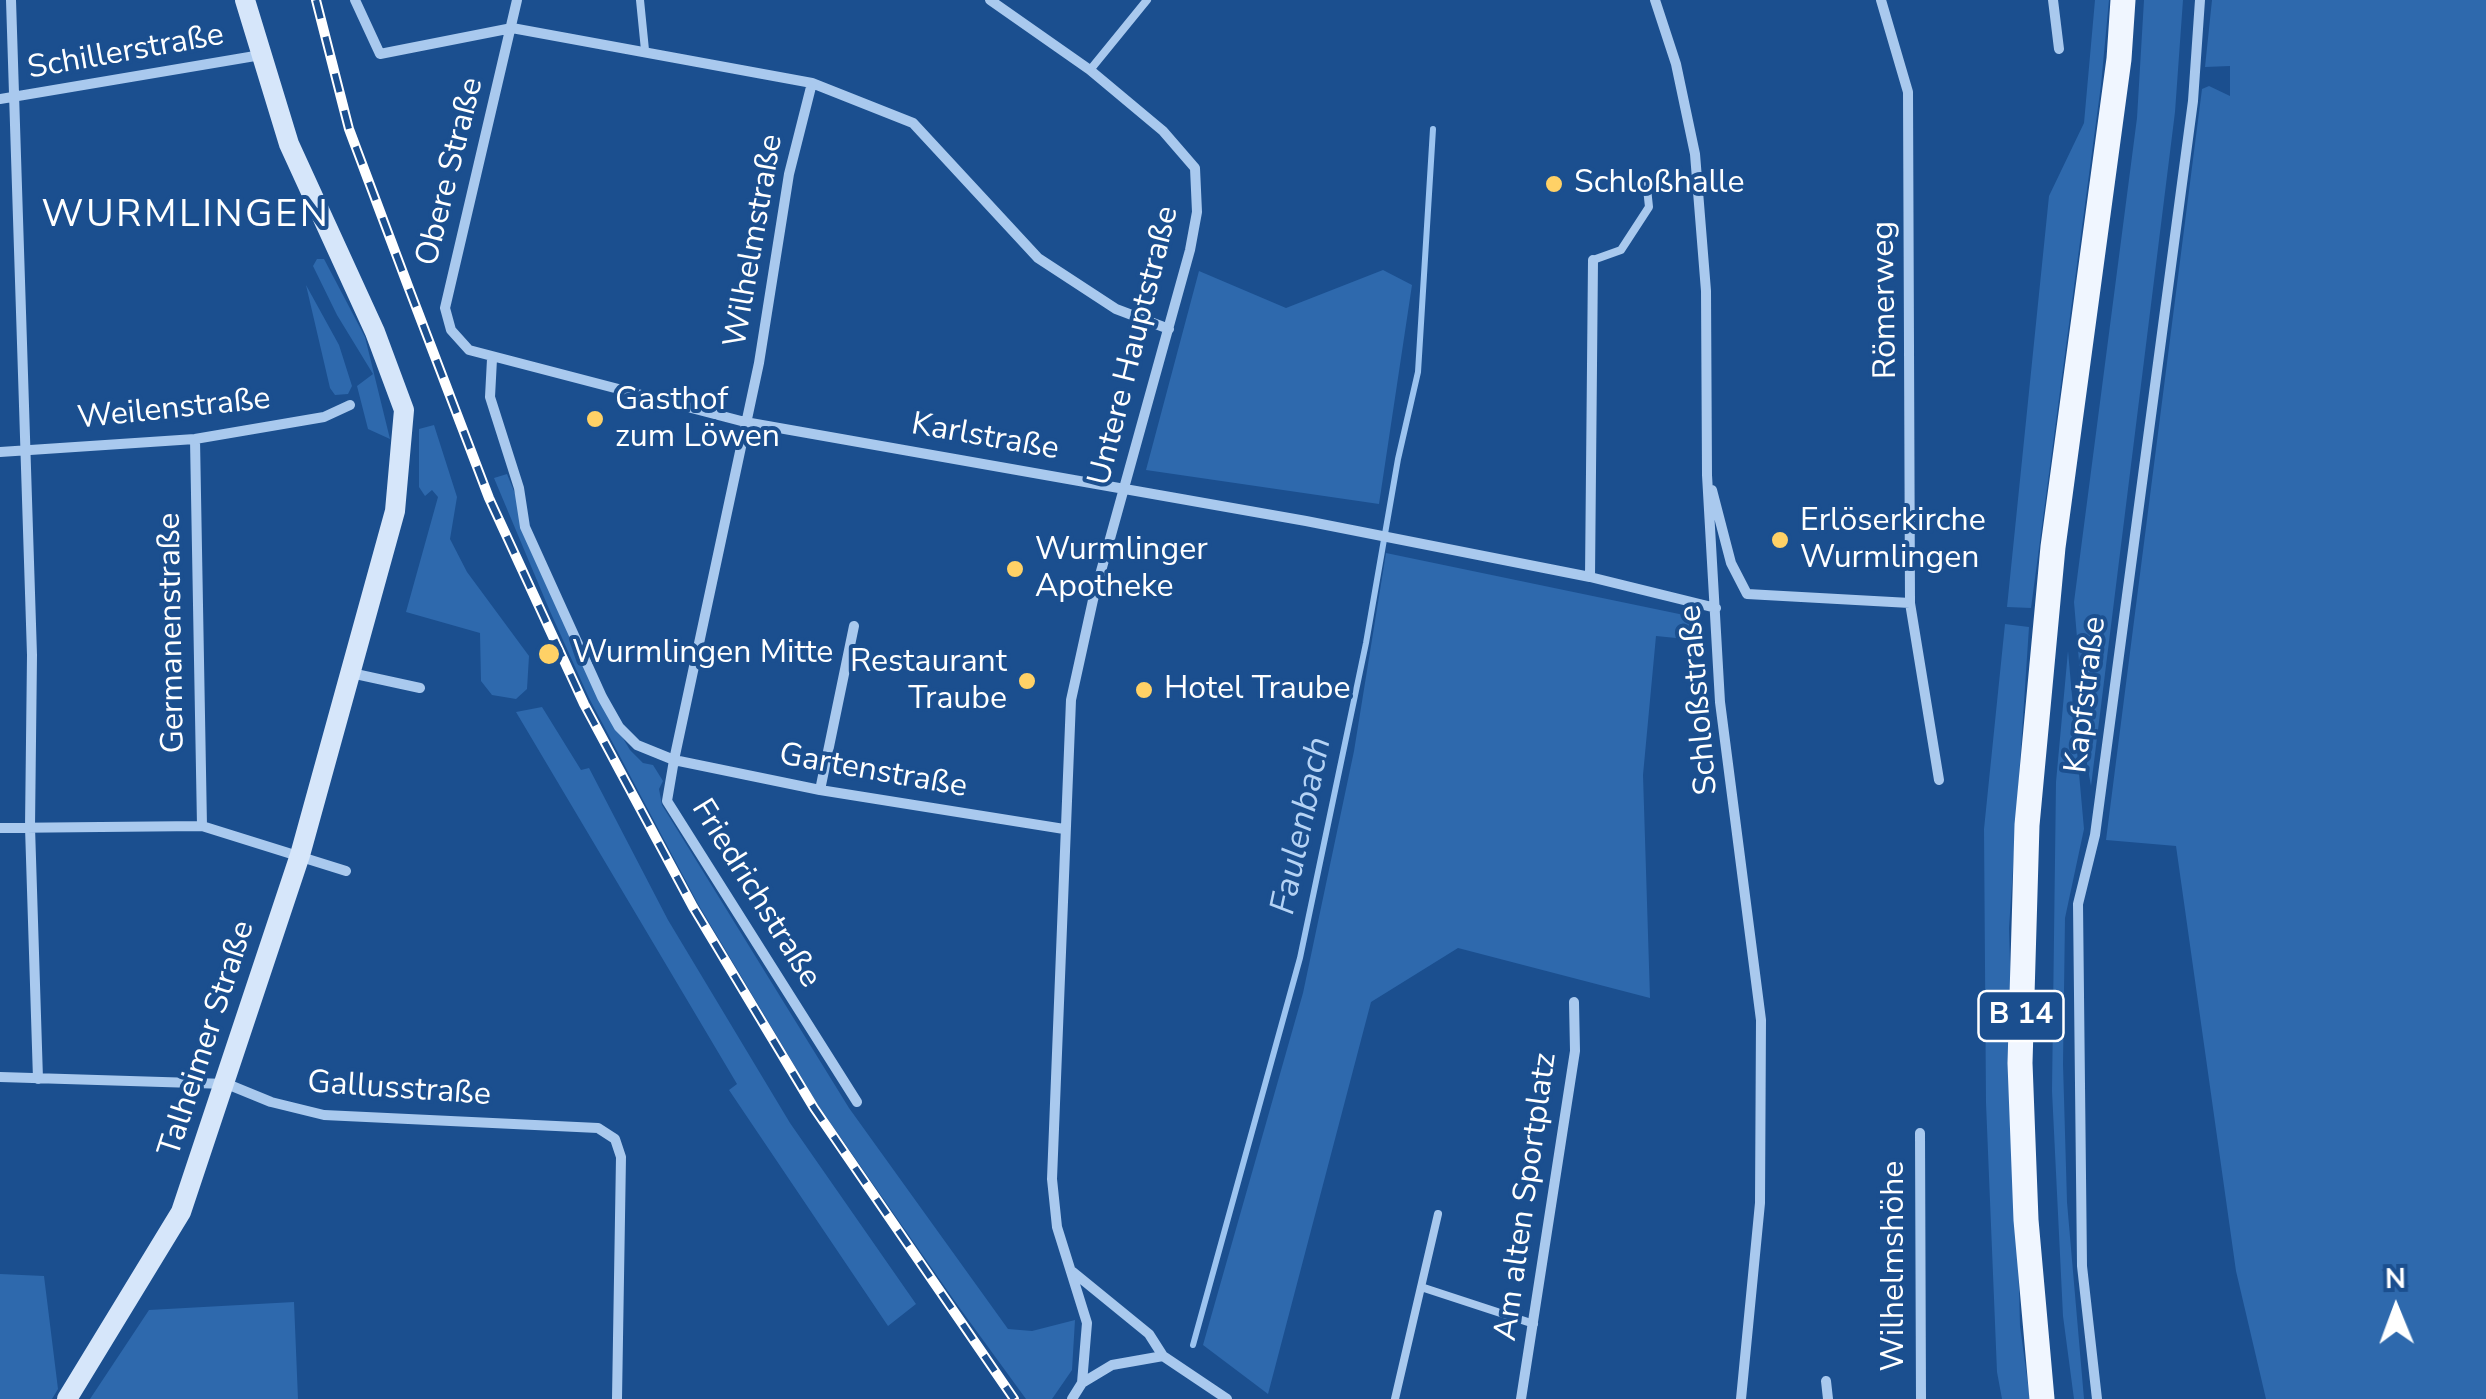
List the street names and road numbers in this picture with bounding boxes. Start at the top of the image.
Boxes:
street label: Schillerstraße [25,17,227,89]
street label: Obere Straße [409,74,493,270]
street label: Wilhelmstraße [717,132,793,350]
street label: Untere Hauptstraße [1082,202,1188,490]
street label: Römerweg [1865,221,1907,379]
street label: Weilenstraße [76,381,272,439]
street label: Karlstraße [908,406,1062,470]
street label: Germanenstraße [152,512,194,754]
street label: Schloßstraße [1673,603,1727,797]
street label: Kapfstraße [2058,615,2116,775]
street label: Gartenstraße [776,737,970,807]
street label: Friedrichstraße [682,793,828,995]
street label: Talheimer Straße [152,916,264,1162]
road number: B 14 [1978,991,2064,1041]
street label: Am alten Sportplatz [1488,1051,1566,1343]
street label: Gallusstraße [306,1064,492,1116]
street label: Wilhelmshöhe [1876,1161,1914,1371]

